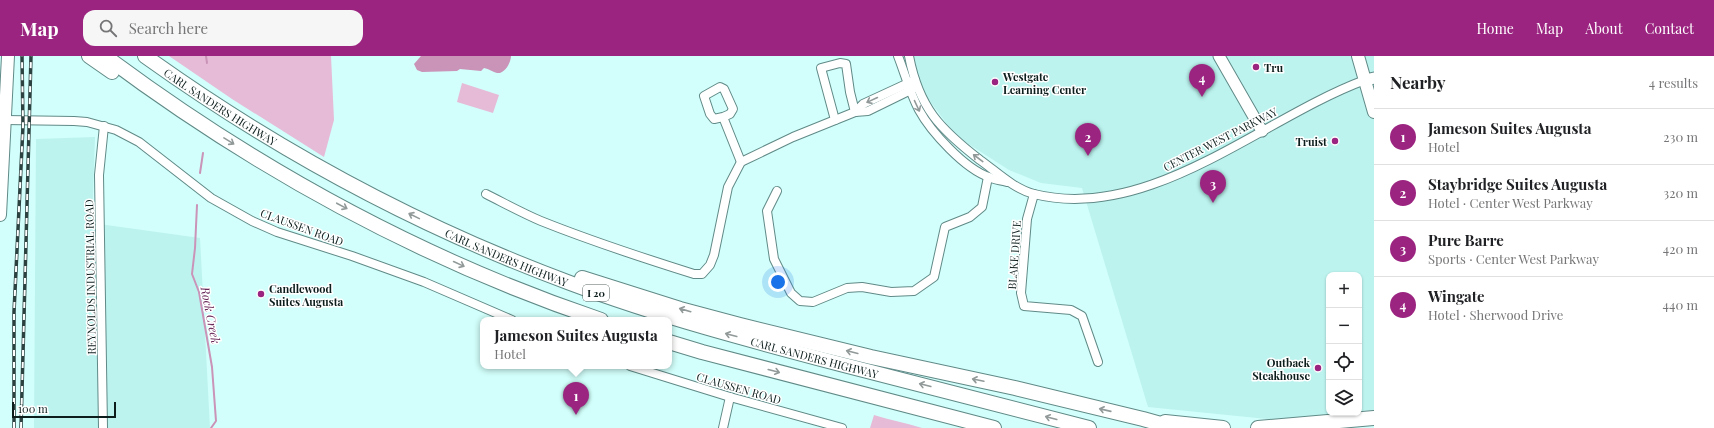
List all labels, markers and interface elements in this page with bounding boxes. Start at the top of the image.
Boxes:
search box [83,10,363,46]
text: Map [20,15,59,41]
icon: search [97,17,119,39]
text: Search here [129,18,208,38]
text: Home [1476,19,1514,38]
text: Map [1536,19,1563,38]
text: About [1585,19,1623,38]
text: Contact [1645,19,1694,38]
place label: Tru [1264,60,1283,75]
marker: Tru [1251,62,1261,72]
street label: CARL SANDERS HIGHWAY [161,64,280,149]
pin: 4 [1189,64,1215,97]
place label: Westgate Learning Center [1002,69,1087,97]
text: Nearby [1390,71,1445,93]
text: 4 results [1649,74,1698,91]
marker: Westgate Learning Center [990,77,1000,87]
one-way arrow [866,97,878,104]
one-way arrow [914,99,921,111]
street label: CENTER WEST PARKWAY [1160,103,1280,174]
text: Jameson Suites Augusta [1428,118,1591,138]
pin: 2 [1075,123,1101,156]
text: 1 [1401,128,1405,145]
text: 230 m [1663,128,1698,145]
place label: Truist [1295,134,1327,149]
marker: Truist [1330,136,1340,146]
one-way arrow [224,137,235,146]
text: Hotel [1428,138,1460,155]
one-way arrow [973,154,984,163]
pin: 3 [1200,170,1226,203]
text: Staybridge Suites Augusta [1428,174,1607,194]
text: 2 [1400,184,1406,201]
text: 320 m [1663,184,1698,201]
text: Hotel · Center West Parkway [1428,194,1593,211]
street label: REYNOLDS INDUSTRIAL ROAD [81,199,99,355]
one-way arrow [336,203,348,211]
street label: CLAUSSEN ROAD [258,205,346,249]
one-way arrow [408,212,420,219]
street label: BLAKE DRIVE [1004,220,1024,290]
street label: CARL SANDERS HIGHWAY [443,225,571,289]
text: Pure Barre [1428,230,1504,250]
text: 3 [1400,240,1406,257]
text: 420 m [1663,240,1698,257]
text: Sports · Center West Parkway [1428,250,1599,267]
one-way arrow [452,261,464,268]
your location [768,272,788,292]
map controls [1326,272,1362,416]
button: + [1326,272,1362,308]
place label: Candlewood Suites Augusta [269,281,344,309]
water label: Rock Creek [197,284,224,345]
road number: I 20 [583,285,609,301]
text: Wingate [1428,286,1485,306]
marker: Candlewood Suites Augusta [256,289,266,299]
text: 4 [1400,296,1406,313]
text: 440 m [1663,296,1698,313]
one-way arrow [679,306,692,313]
text: Hotel · Sherwood Drive [1428,306,1563,323]
button: − [1326,308,1362,344]
popup [480,317,672,369]
text: Jameson Suites Augusta [494,325,658,345]
one-way arrow [725,331,738,338]
street label: CARL SANDERS HIGHWAY [749,333,881,381]
button: locate [1326,344,1362,380]
text: Hotel [494,345,526,362]
one-way arrow [845,347,858,355]
place label: Outback Steakhouse [1252,355,1311,383]
marker: Outback Steakhouse [1313,363,1323,373]
one-way arrow [767,368,780,375]
street label: CLAUSSEN ROAD [695,369,783,407]
one-way arrow [972,376,985,384]
button: layers [1326,380,1362,416]
one-way arrow [919,381,932,389]
pin: 1 [563,382,589,415]
scale bar [12,400,116,419]
text: 100 m [18,401,48,416]
one-way arrow [1099,406,1112,413]
one-way arrow [1045,414,1058,421]

